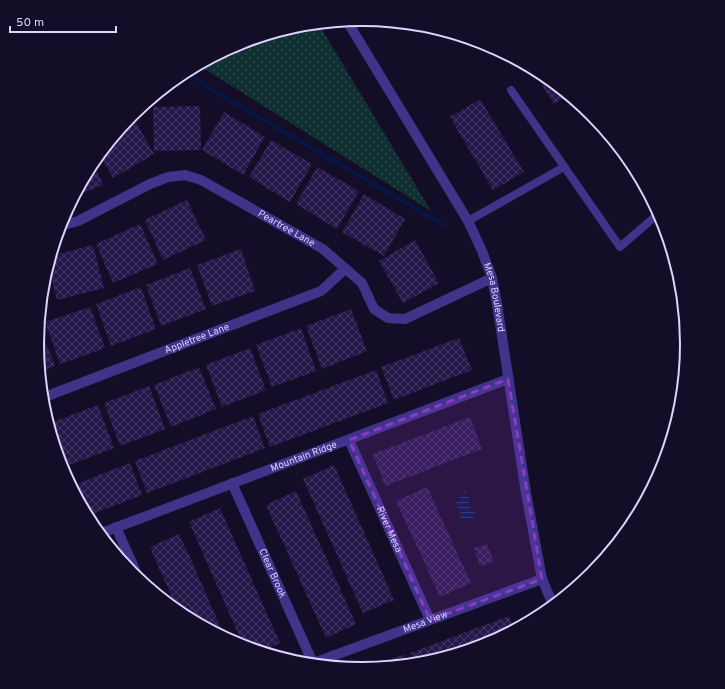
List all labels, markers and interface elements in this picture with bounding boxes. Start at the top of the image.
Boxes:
scale bar [10,8,116,34]
text: 50 m [16,15,44,31]
street label: Peartree Lane [256,207,317,250]
street label: Mesa Boulevard [480,261,508,333]
street label: Appletree Lane [163,320,231,357]
street label: Mountain Ridge [269,438,339,475]
street label: River Mesa [373,504,405,554]
street label: Clear Brook [256,546,289,600]
street label: Mesa View [401,608,449,636]

